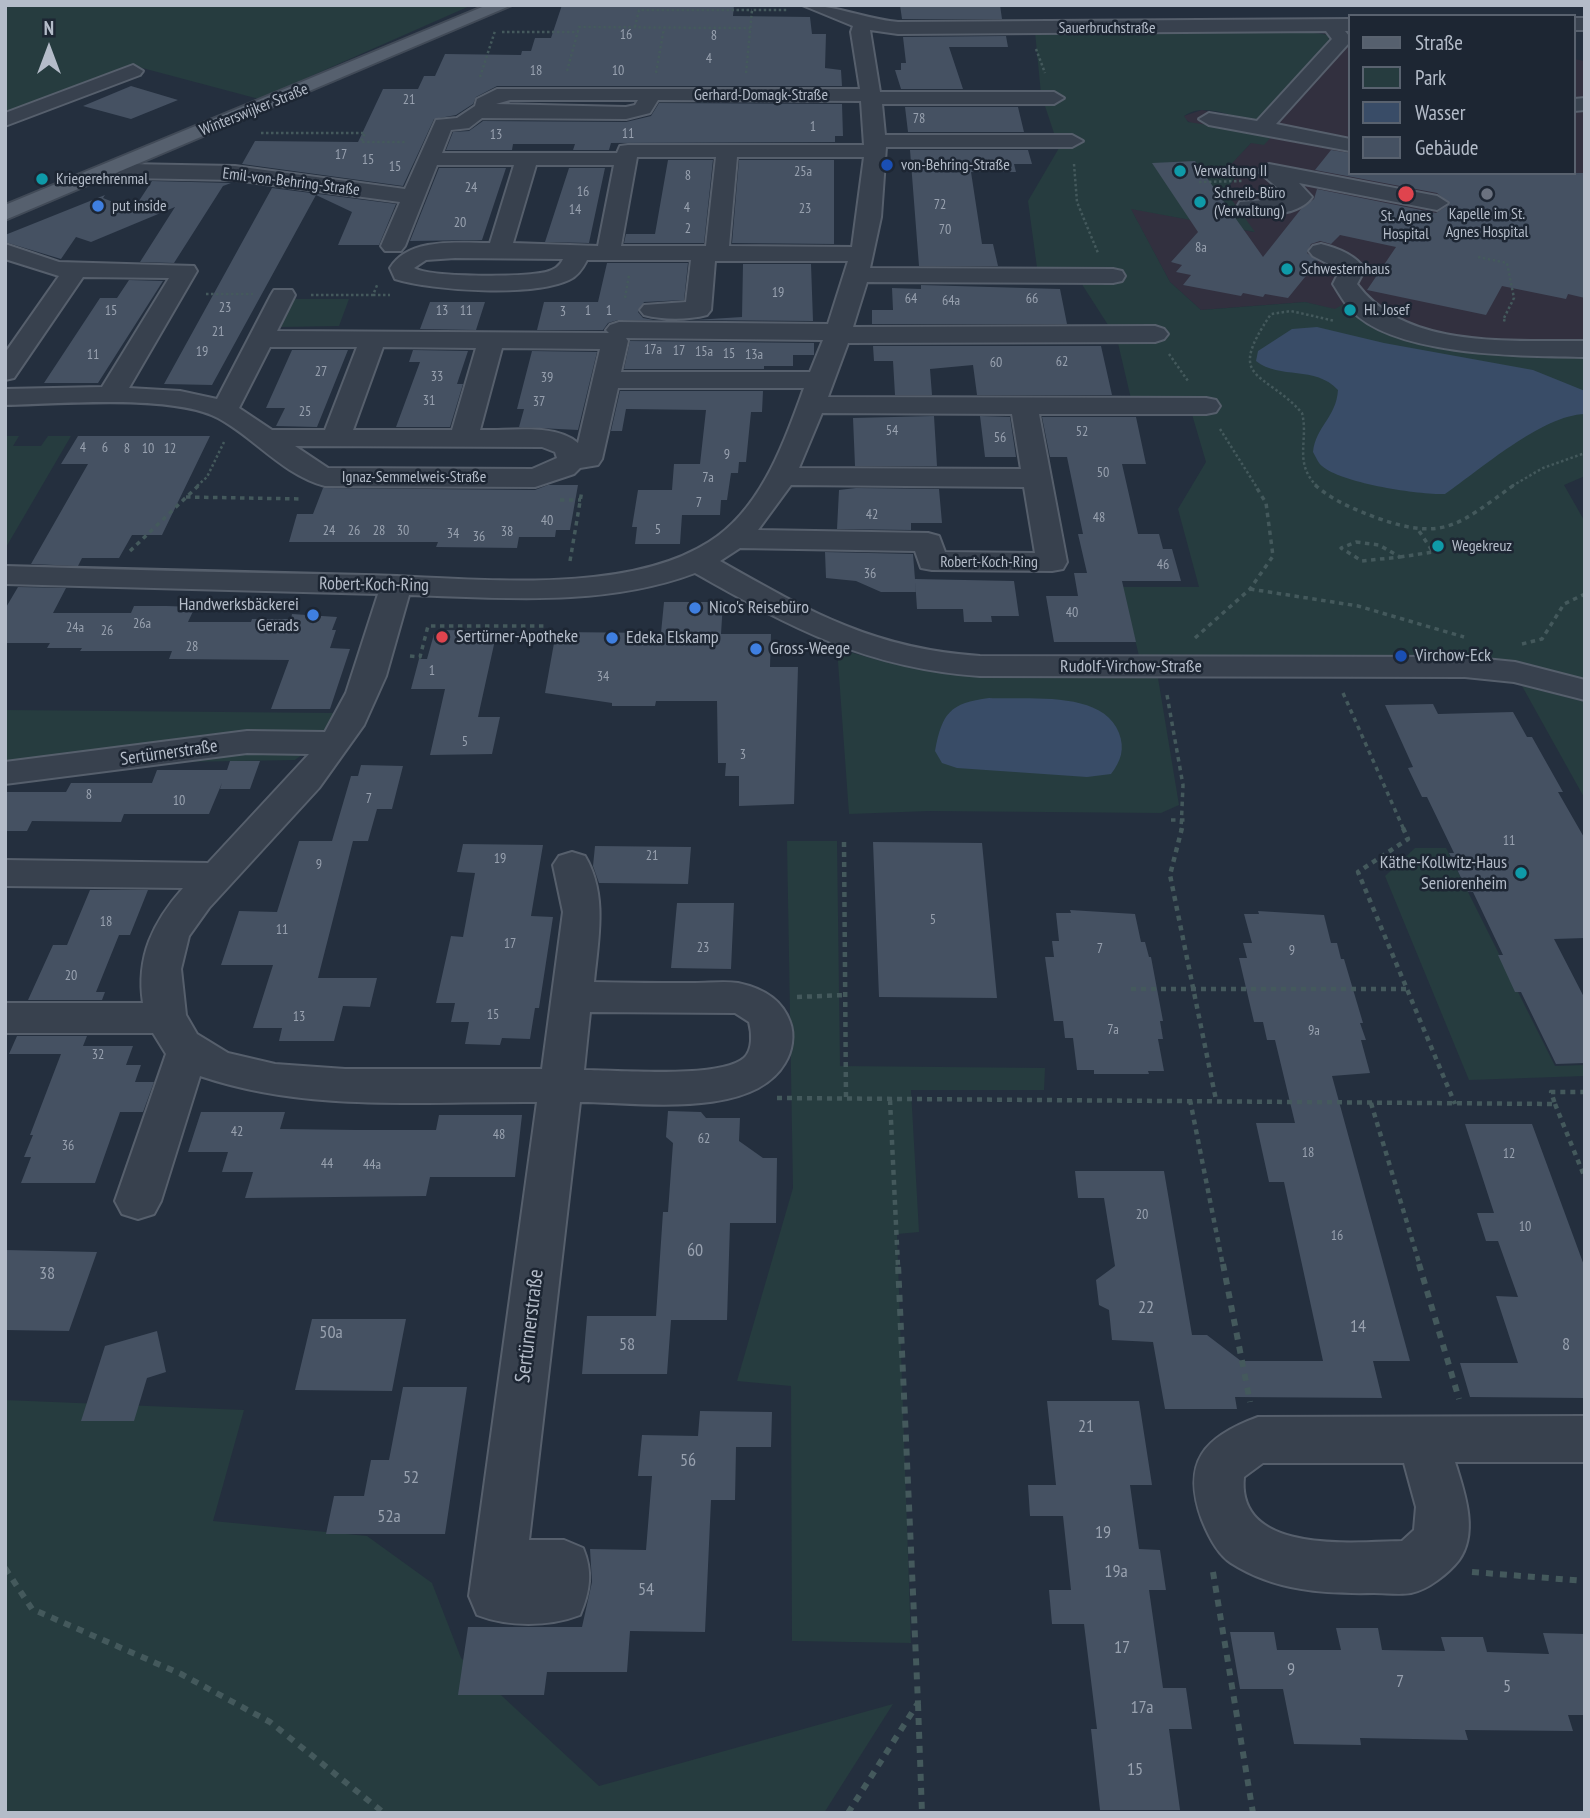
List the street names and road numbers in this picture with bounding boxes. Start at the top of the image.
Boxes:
street label: Sauerbruchstraße [1058,18,1156,38]
street label: Winterswijker Straße [197,80,311,140]
street label: Gerhard-Domagk-Straße [694,85,828,105]
street label: Emil-von-Behring-Straße [221,164,361,200]
street label: Ignaz-Semmelweis-Straße [342,467,486,487]
street label: Robert-Koch-Ring [940,552,1038,572]
street label: Robert-Koch-Ring [319,573,429,597]
street label: Rudolf-Virchow-Straße [1060,656,1202,678]
street label: Sertürnerstraße [119,735,219,771]
street label: Sertürnerstraße [511,1268,549,1384]

